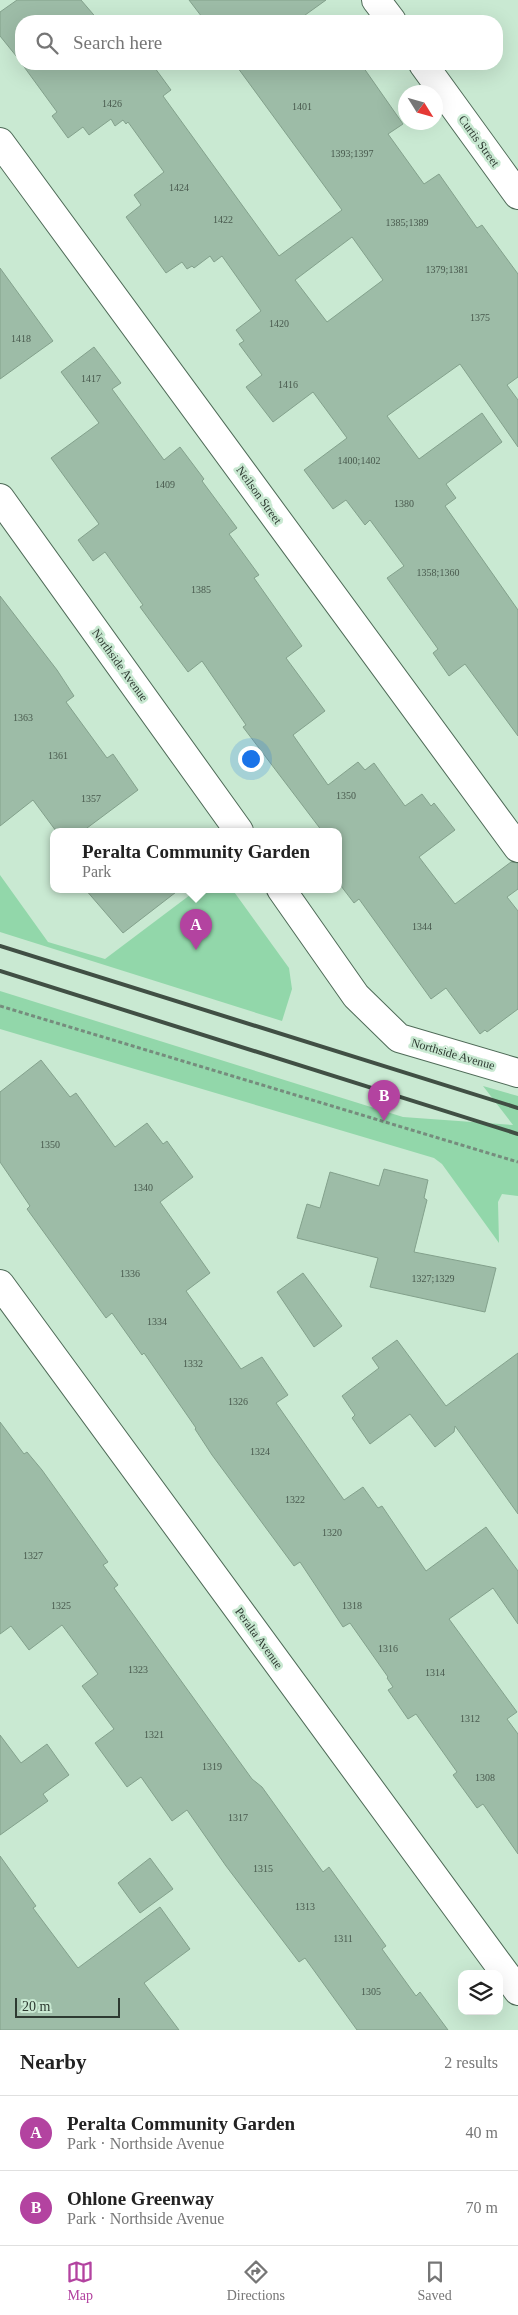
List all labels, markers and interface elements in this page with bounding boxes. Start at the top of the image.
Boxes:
search box [15,15,503,70]
icon: search [33,29,61,57]
text: Search here [73,32,162,53]
north arrow [398,85,443,130]
house number: 1426 [102,98,122,109]
house number: 1401 [292,101,312,112]
street label: Curtis Street [456,112,503,170]
house number: 1393;1397 [331,148,373,159]
house number: 1424 [169,182,189,193]
house number: 1422 [213,214,233,225]
house number: 1385;1389 [386,217,428,228]
house number: 1379;1381 [426,264,468,275]
house number: 1375 [470,312,490,323]
house number: 1420 [269,318,289,329]
house number: 1418 [11,333,31,344]
house number: 1417 [81,373,101,384]
house number: 1416 [278,379,298,390]
house number: 1400;1402 [338,455,380,466]
street label: Neilson Street [233,463,285,527]
house number: 1409 [155,479,175,490]
house number: 1380 [394,498,414,509]
house number: 1358;1360 [417,567,459,578]
house number: 1385 [191,584,211,595]
street label: Northside Avenue [89,626,151,704]
house number: 1363 [13,712,33,723]
your location [238,746,264,772]
house number: 1361 [48,750,68,761]
house number: 1350 [336,790,356,801]
house number: 1357 [81,793,101,804]
popup [50,828,342,893]
text: Peralta Community Garden [82,841,310,862]
text: Park [82,863,111,880]
pin: A [180,909,212,950]
house number: 1344 [412,921,432,932]
street label: Northside Avenue [410,1035,496,1073]
pin: B [368,1080,400,1121]
house number: 1350 [40,1139,60,1150]
house number: 1340 [133,1182,153,1193]
house number: 1336 [120,1268,140,1279]
house number: 1327;1329 [412,1273,454,1284]
house number: 1334 [147,1316,167,1327]
house number: 1332 [183,1358,203,1369]
house number: 1326 [228,1396,248,1407]
house number: 1324 [250,1446,270,1457]
house number: 1322 [285,1494,305,1505]
house number: 1320 [322,1527,342,1538]
house number: 1327 [23,1550,43,1561]
house number: 1325 [51,1600,71,1611]
house number: 1318 [342,1600,362,1611]
street label: Peralta Avenue [232,1605,286,1671]
house number: 1316 [378,1643,398,1654]
house number: 1323 [128,1664,148,1675]
house number: 1314 [425,1667,445,1678]
house number: 1312 [460,1713,480,1724]
house number: 1321 [144,1729,164,1740]
house number: 1319 [202,1761,222,1772]
house number: 1308 [475,1772,495,1783]
house number: 1317 [228,1812,248,1823]
house number: 1315 [253,1863,273,1874]
house number: 1313 [295,1901,315,1912]
house number: 1311 [333,1933,353,1944]
map controls [458,1970,503,2015]
button: layers [458,1970,503,2015]
house number: 1305 [361,1986,381,1997]
scale bar [15,1995,120,2018]
text: 20 m [22,1999,50,2014]
text: Nearby [20,2050,87,2074]
text: 2 results [444,2054,498,2071]
text: Peralta Community Garden [67,2113,295,2134]
text: A [30,2124,42,2141]
text: 40 m [466,2124,498,2141]
text: Park · Northside Avenue [67,2135,224,2152]
text: Ohlone Greenway [67,2188,214,2209]
text: B [31,2199,41,2216]
text: 70 m [466,2199,498,2216]
text: Park · Northside Avenue [67,2210,224,2227]
tab: Map [66,2258,94,2304]
tab: Directions [227,2258,285,2304]
tab: Saved [418,2258,452,2304]

